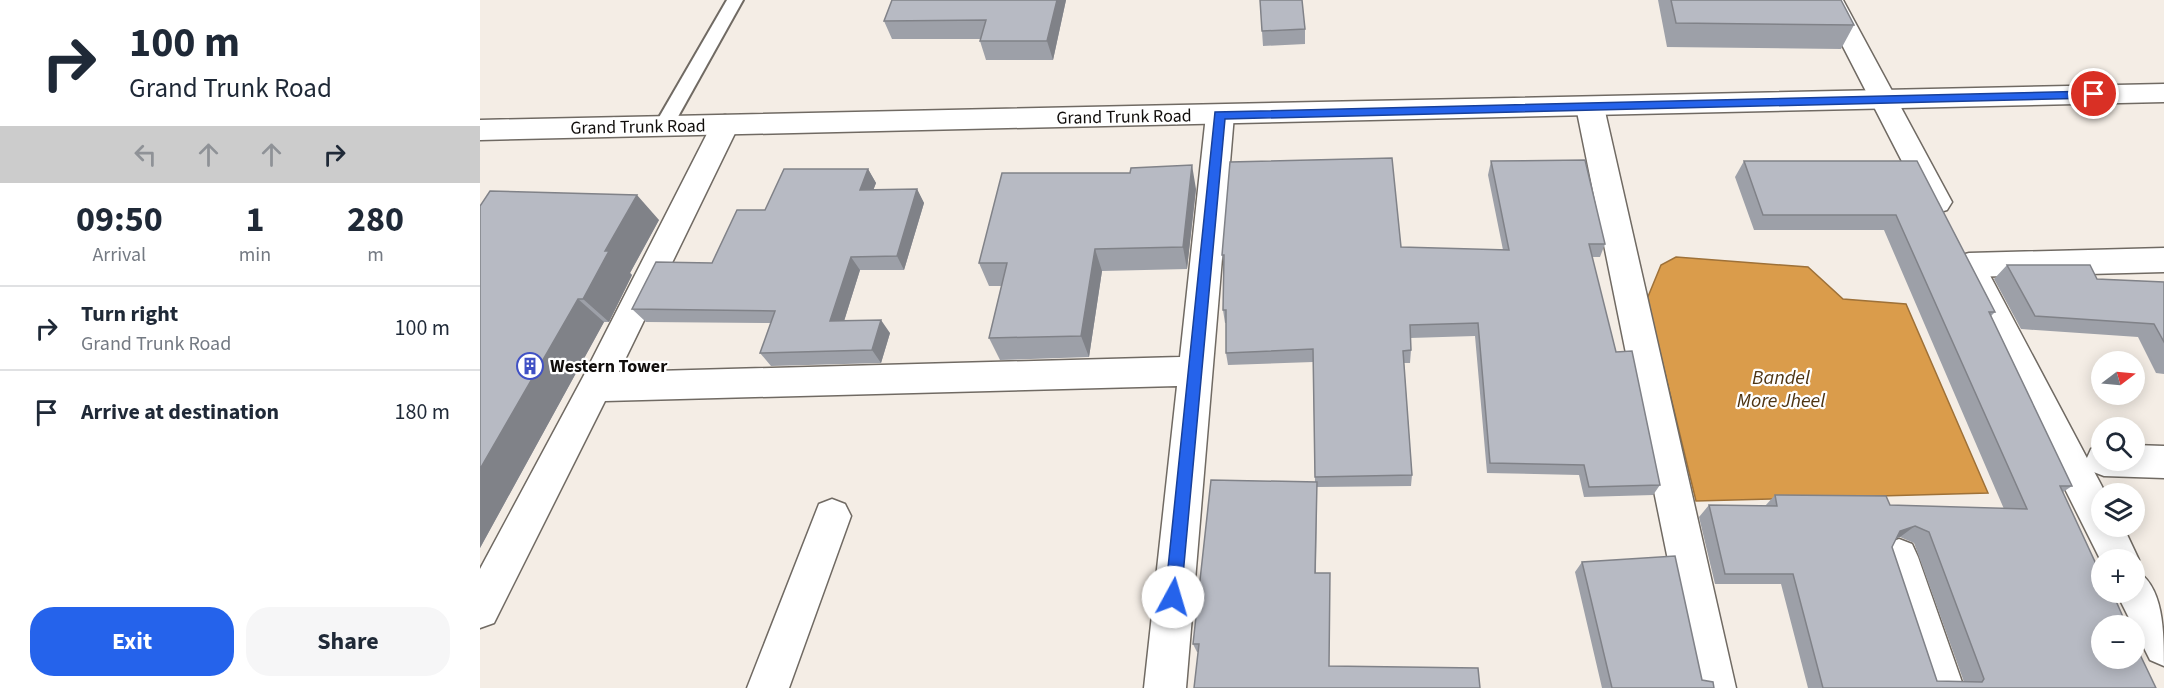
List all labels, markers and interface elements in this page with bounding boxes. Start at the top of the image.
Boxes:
text: 100 m [129,13,240,73]
icon: right [30,24,108,102]
pin [2068,68,2119,119]
text: Grand Trunk Road [129,69,332,108]
icon: arrive [2077,77,2110,110]
street label: Grand Trunk Road [1056,103,1192,131]
street label: Grand Trunk Road [570,113,706,141]
icon: left [129,138,162,171]
icon: ahead [192,138,225,171]
icon: ahead [255,138,288,171]
icon: right [318,138,351,171]
text: 09:50 [76,194,163,245]
text: 1 [245,194,264,245]
text: 280 [347,194,404,245]
text: Arrival [92,241,146,269]
text: min [239,241,271,269]
text: m [367,241,384,269]
text: Turn right [81,298,178,330]
icon: right [30,312,63,345]
text: 100 m [395,312,450,344]
text: Grand Trunk Road [81,330,231,358]
building icon: Western Tower [515,351,545,381]
north arrow [2091,351,2145,405]
map controls [2091,351,2145,669]
place label: Western Tower [550,354,668,379]
water label: Bandel More Jheel [1737,364,1825,415]
icon: arrive [30,396,63,429]
text: Arrive at destination [81,396,279,428]
text: 180 m [395,396,450,428]
button: search [2091,417,2145,471]
button: layers [2091,483,2145,537]
button: + [2091,549,2145,603]
position arrow [1141,565,1205,629]
button: Exit [30,607,234,676]
button: Share [246,607,450,676]
button: − [2091,615,2145,669]

